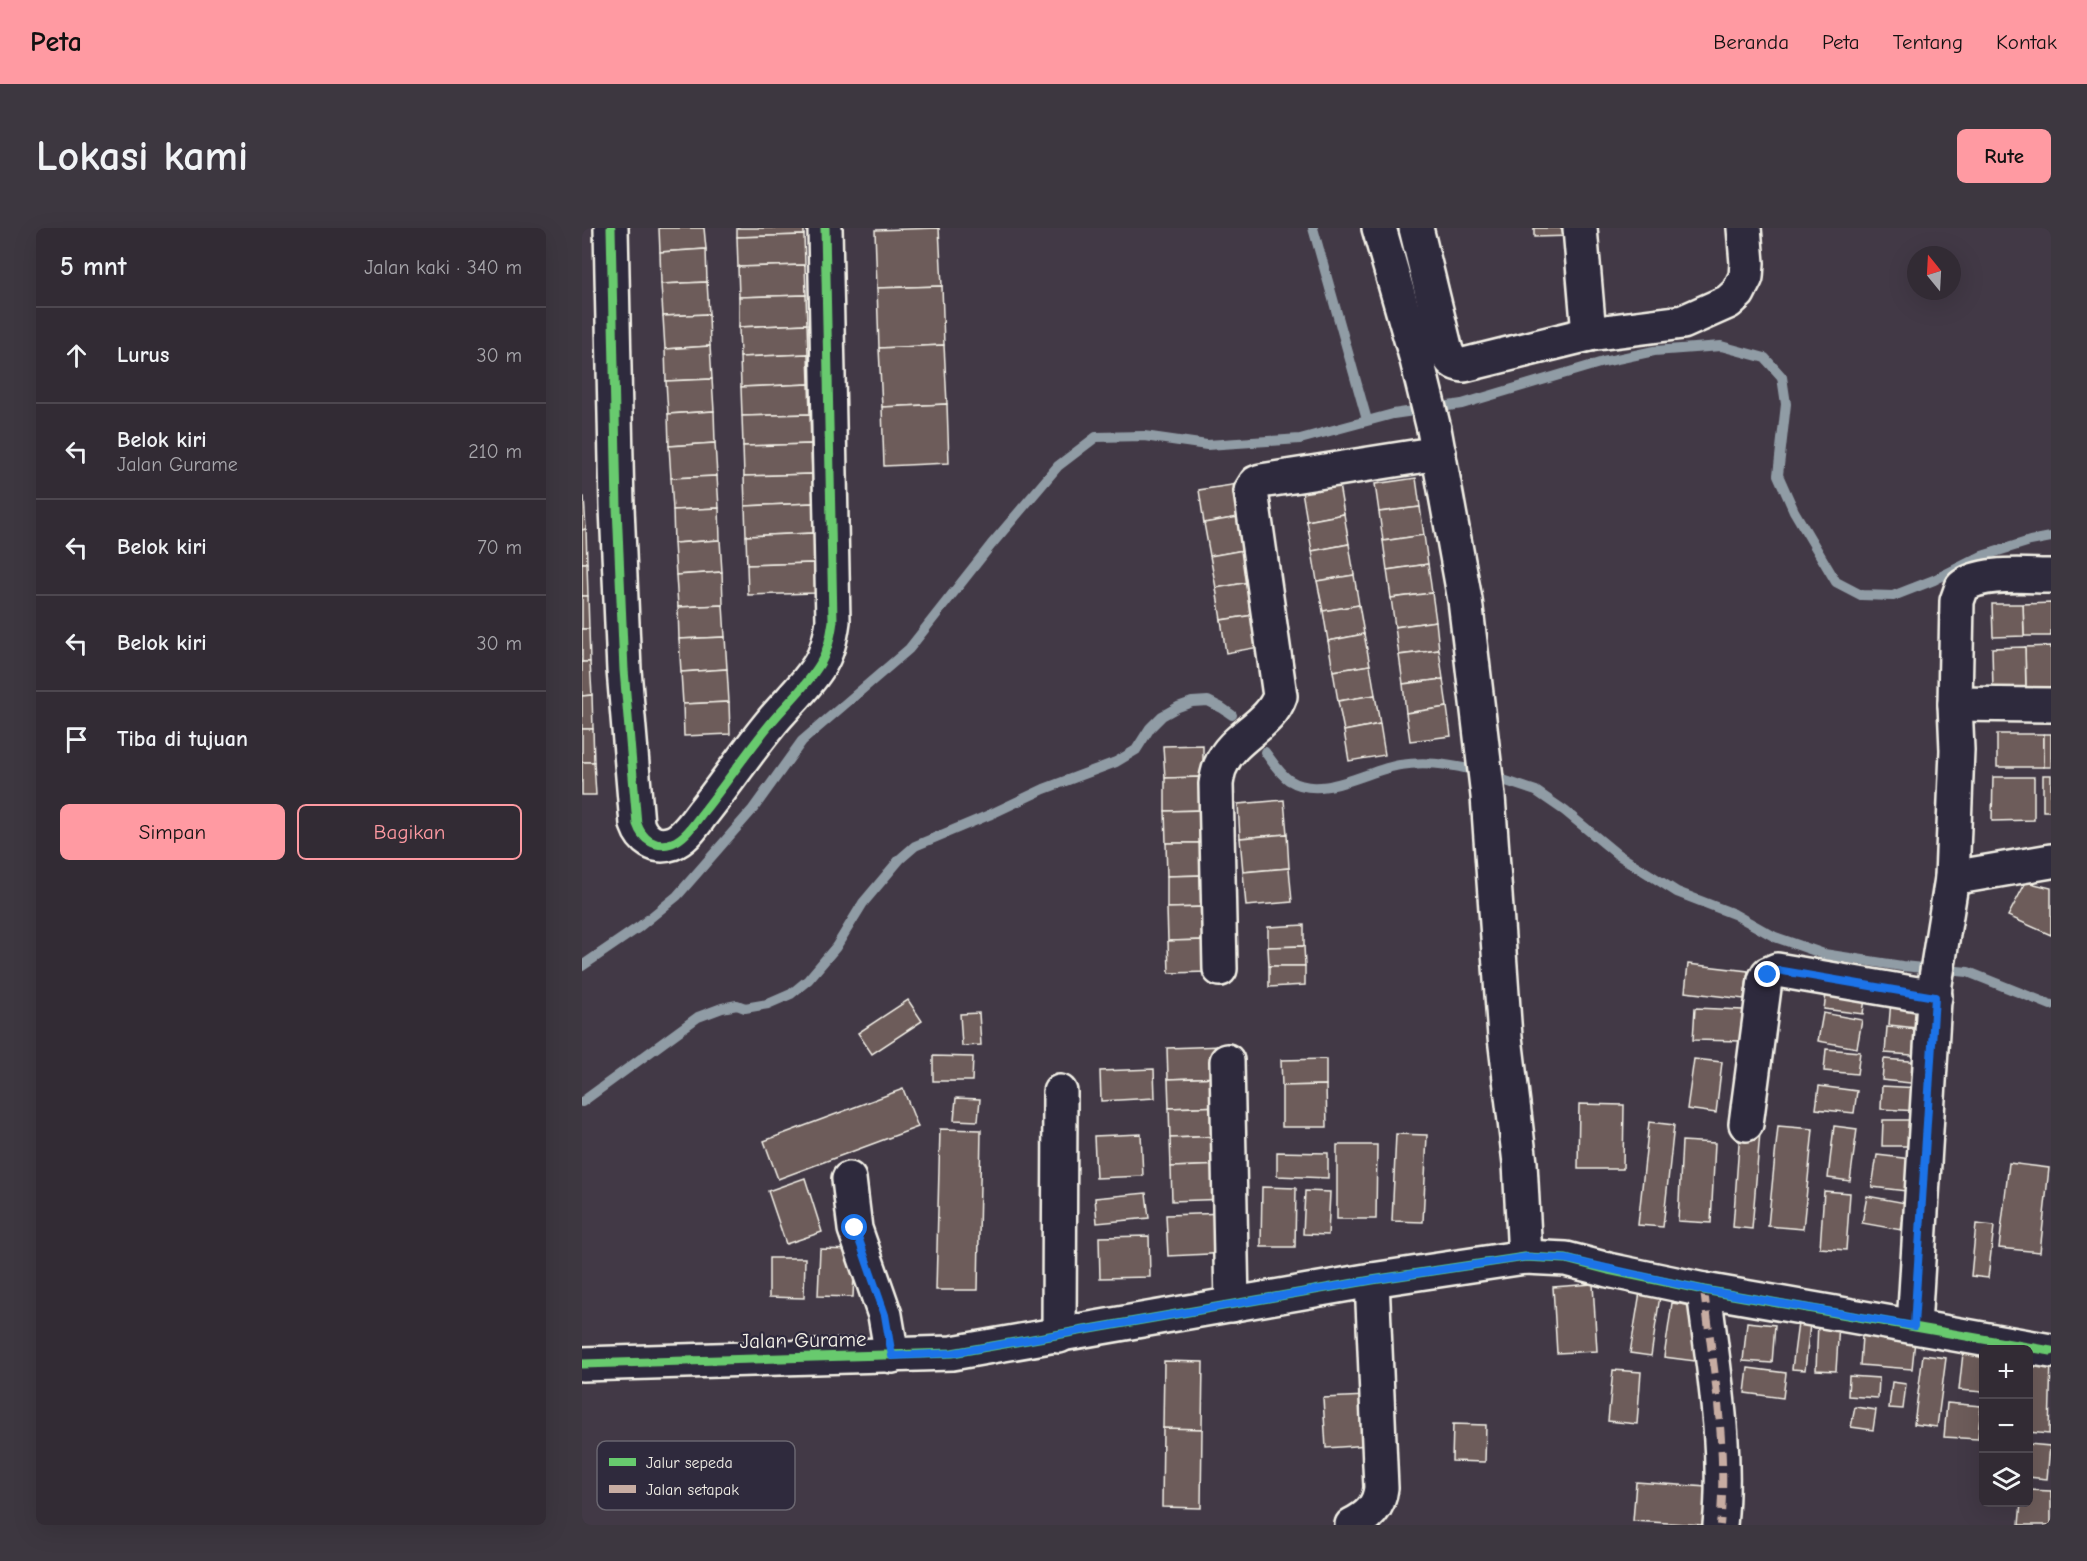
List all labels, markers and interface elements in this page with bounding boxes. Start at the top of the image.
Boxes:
text: Peta [30,26,82,58]
text: Beranda [1713,30,1789,54]
text: Peta [1822,30,1860,54]
text: Tentang [1893,30,1963,54]
text: Kontak [1996,30,2057,54]
button: Rute [1957,129,2051,183]
text: Lokasi kami [36,132,248,181]
north arrow [1907,246,1961,300]
text: 5 mnt [60,252,126,282]
text: Jalan kaki · 340 m [364,256,522,279]
icon: ahead [60,339,93,372]
text: Lurus [117,342,169,368]
text: 30 m [476,344,522,367]
text: Belok kiri [117,427,207,453]
icon: left [60,435,93,468]
text: 210 m [468,440,522,463]
text: Jalan Gurame [117,453,238,476]
icon: left [60,531,93,564]
text: Belok kiri [117,534,207,560]
text: 70 m [477,536,522,559]
icon: left [60,627,93,660]
text: Belok kiri [117,630,207,656]
text: 30 m [476,632,522,655]
icon: arrive [60,723,93,756]
text: Tiba di tujuan [117,726,248,752]
button: Simpan [60,804,285,860]
button: Bagikan [297,804,522,860]
route end [1754,961,1780,987]
route start [841,1214,867,1240]
street label: Jalan Gurame [739,1327,867,1353]
map controls [1979,1345,2033,1507]
button: + [1979,1345,2033,1399]
button: − [1979,1399,2033,1453]
legend [597,1441,795,1510]
button: layers [1979,1453,2033,1507]
text: Jalur sepeda [646,1454,733,1472]
text: Jalan setapak [646,1481,739,1499]

